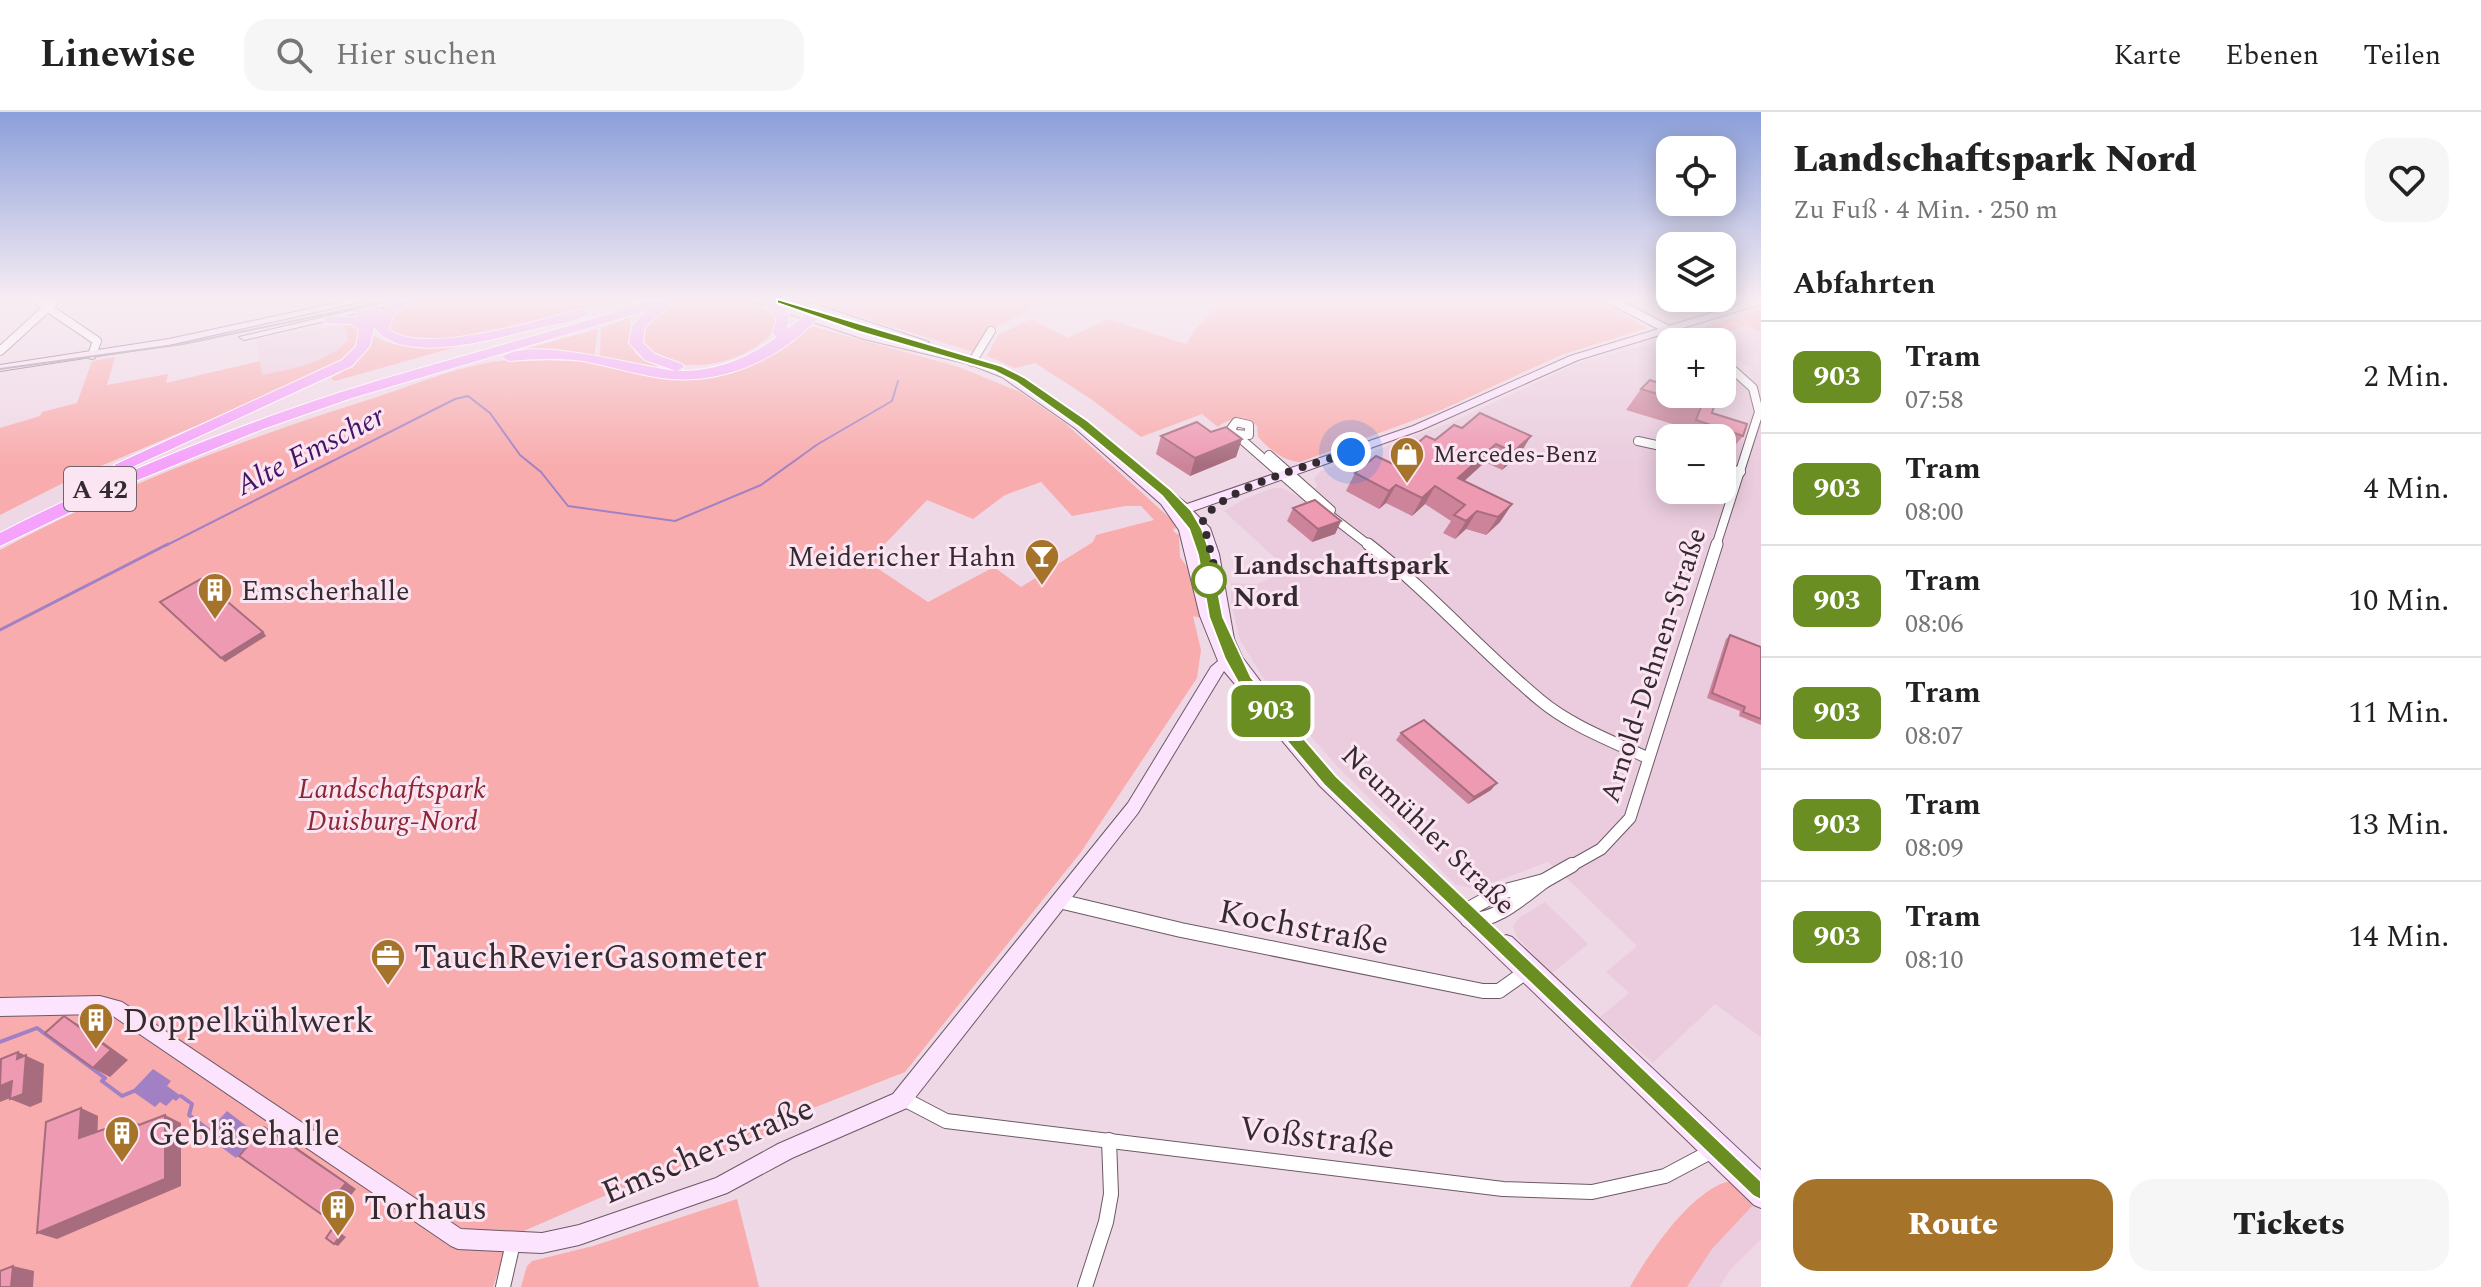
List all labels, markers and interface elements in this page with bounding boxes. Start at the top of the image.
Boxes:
search box [244,19,804,91]
text: Linewise [40,26,196,84]
text: Hier suchen [336,32,497,78]
icon: search [272,33,316,77]
text: Karte [2113,34,2181,77]
text: Ebenen [2225,34,2319,77]
text: Teilen [2363,34,2441,77]
text: Landschaftspark Nord [1793,131,2197,189]
map controls [1656,136,1736,504]
button: locate [1656,136,1736,216]
button: heart [2365,138,2449,222]
text: Zu Fuß · 4 Min. · 250 m [1793,190,2058,230]
button: layers [1656,232,1736,312]
text: Abfahrten [1793,261,1936,307]
button: + [1656,328,1736,408]
text: Tram [1905,334,1981,380]
text: 2 Min. [2363,354,2449,400]
text: 903 [1813,355,1861,398]
text: 07:58 [1905,380,1964,420]
water label: Alte Emscher [227,393,394,509]
button: − [1656,424,1736,504]
your location [1331,432,1371,472]
shop icon: Mercedes-Benz [1388,435,1426,485]
place label: Mercedes-Benz [1433,437,1598,473]
text: Tram [1905,446,1981,492]
text: 4 Min. [2363,466,2449,512]
road number: A 42 [64,467,136,511]
text: 903 [1813,467,1861,510]
text: 08:00 [1905,492,1964,532]
street label: Arnold-Dehnen-Straße [1589,522,1718,809]
place label: Meidericher Hahn [788,536,1016,579]
bar icon: Meidericher Hahn [1023,537,1061,587]
place label: Landschaftspark Nord [1233,544,1450,619]
text: Tram [1905,558,1981,604]
marker: Landschaftspark Nord [1192,563,1226,597]
place label: Emscherhalle [241,570,410,613]
building icon: Emscherhalle [196,571,234,621]
text: 10 Min. [2348,578,2449,624]
text: 903 [1813,579,1861,622]
text: 08:06 [1905,604,1964,644]
text: Tram [1905,670,1981,716]
line badge: 903 [1225,685,1317,737]
text: 903 [1247,689,1295,732]
text: 11 Min. [2348,690,2449,736]
text: 903 [1813,691,1861,734]
text: 08:07 [1905,716,1964,756]
street label: Neumühler Straße [1331,735,1525,925]
park label: Landschaftspark Duisburg-Nord [298,768,486,843]
text: Tram [1905,782,1981,828]
text: 13 Min. [2348,802,2449,848]
text: 903 [1813,803,1861,846]
text: 08:09 [1905,828,1964,868]
street label: Kochstraße [1214,886,1393,970]
text: Tram [1905,894,1981,940]
text: 14 Min. [2348,914,2449,960]
text: 903 [1813,915,1861,958]
place label: TauchRevierGasometer [414,932,767,984]
office icon: TauchRevierGasometer [369,937,407,987]
text: 08:10 [1905,940,1964,980]
place label: Doppelkühlwerk [122,996,374,1048]
building icon: Doppelkühlwerk [77,1001,115,1051]
street label: Emscherstraße [593,1083,822,1219]
street label: Voßstraße [1236,1103,1398,1173]
place label: Gebläsehalle [148,1109,340,1161]
building icon: Gebläsehalle [103,1114,141,1164]
button: Route [1793,1179,2113,1271]
button: Tickets [2129,1179,2449,1271]
place label: Torhaus [364,1183,487,1235]
building icon: Torhaus [319,1188,357,1238]

